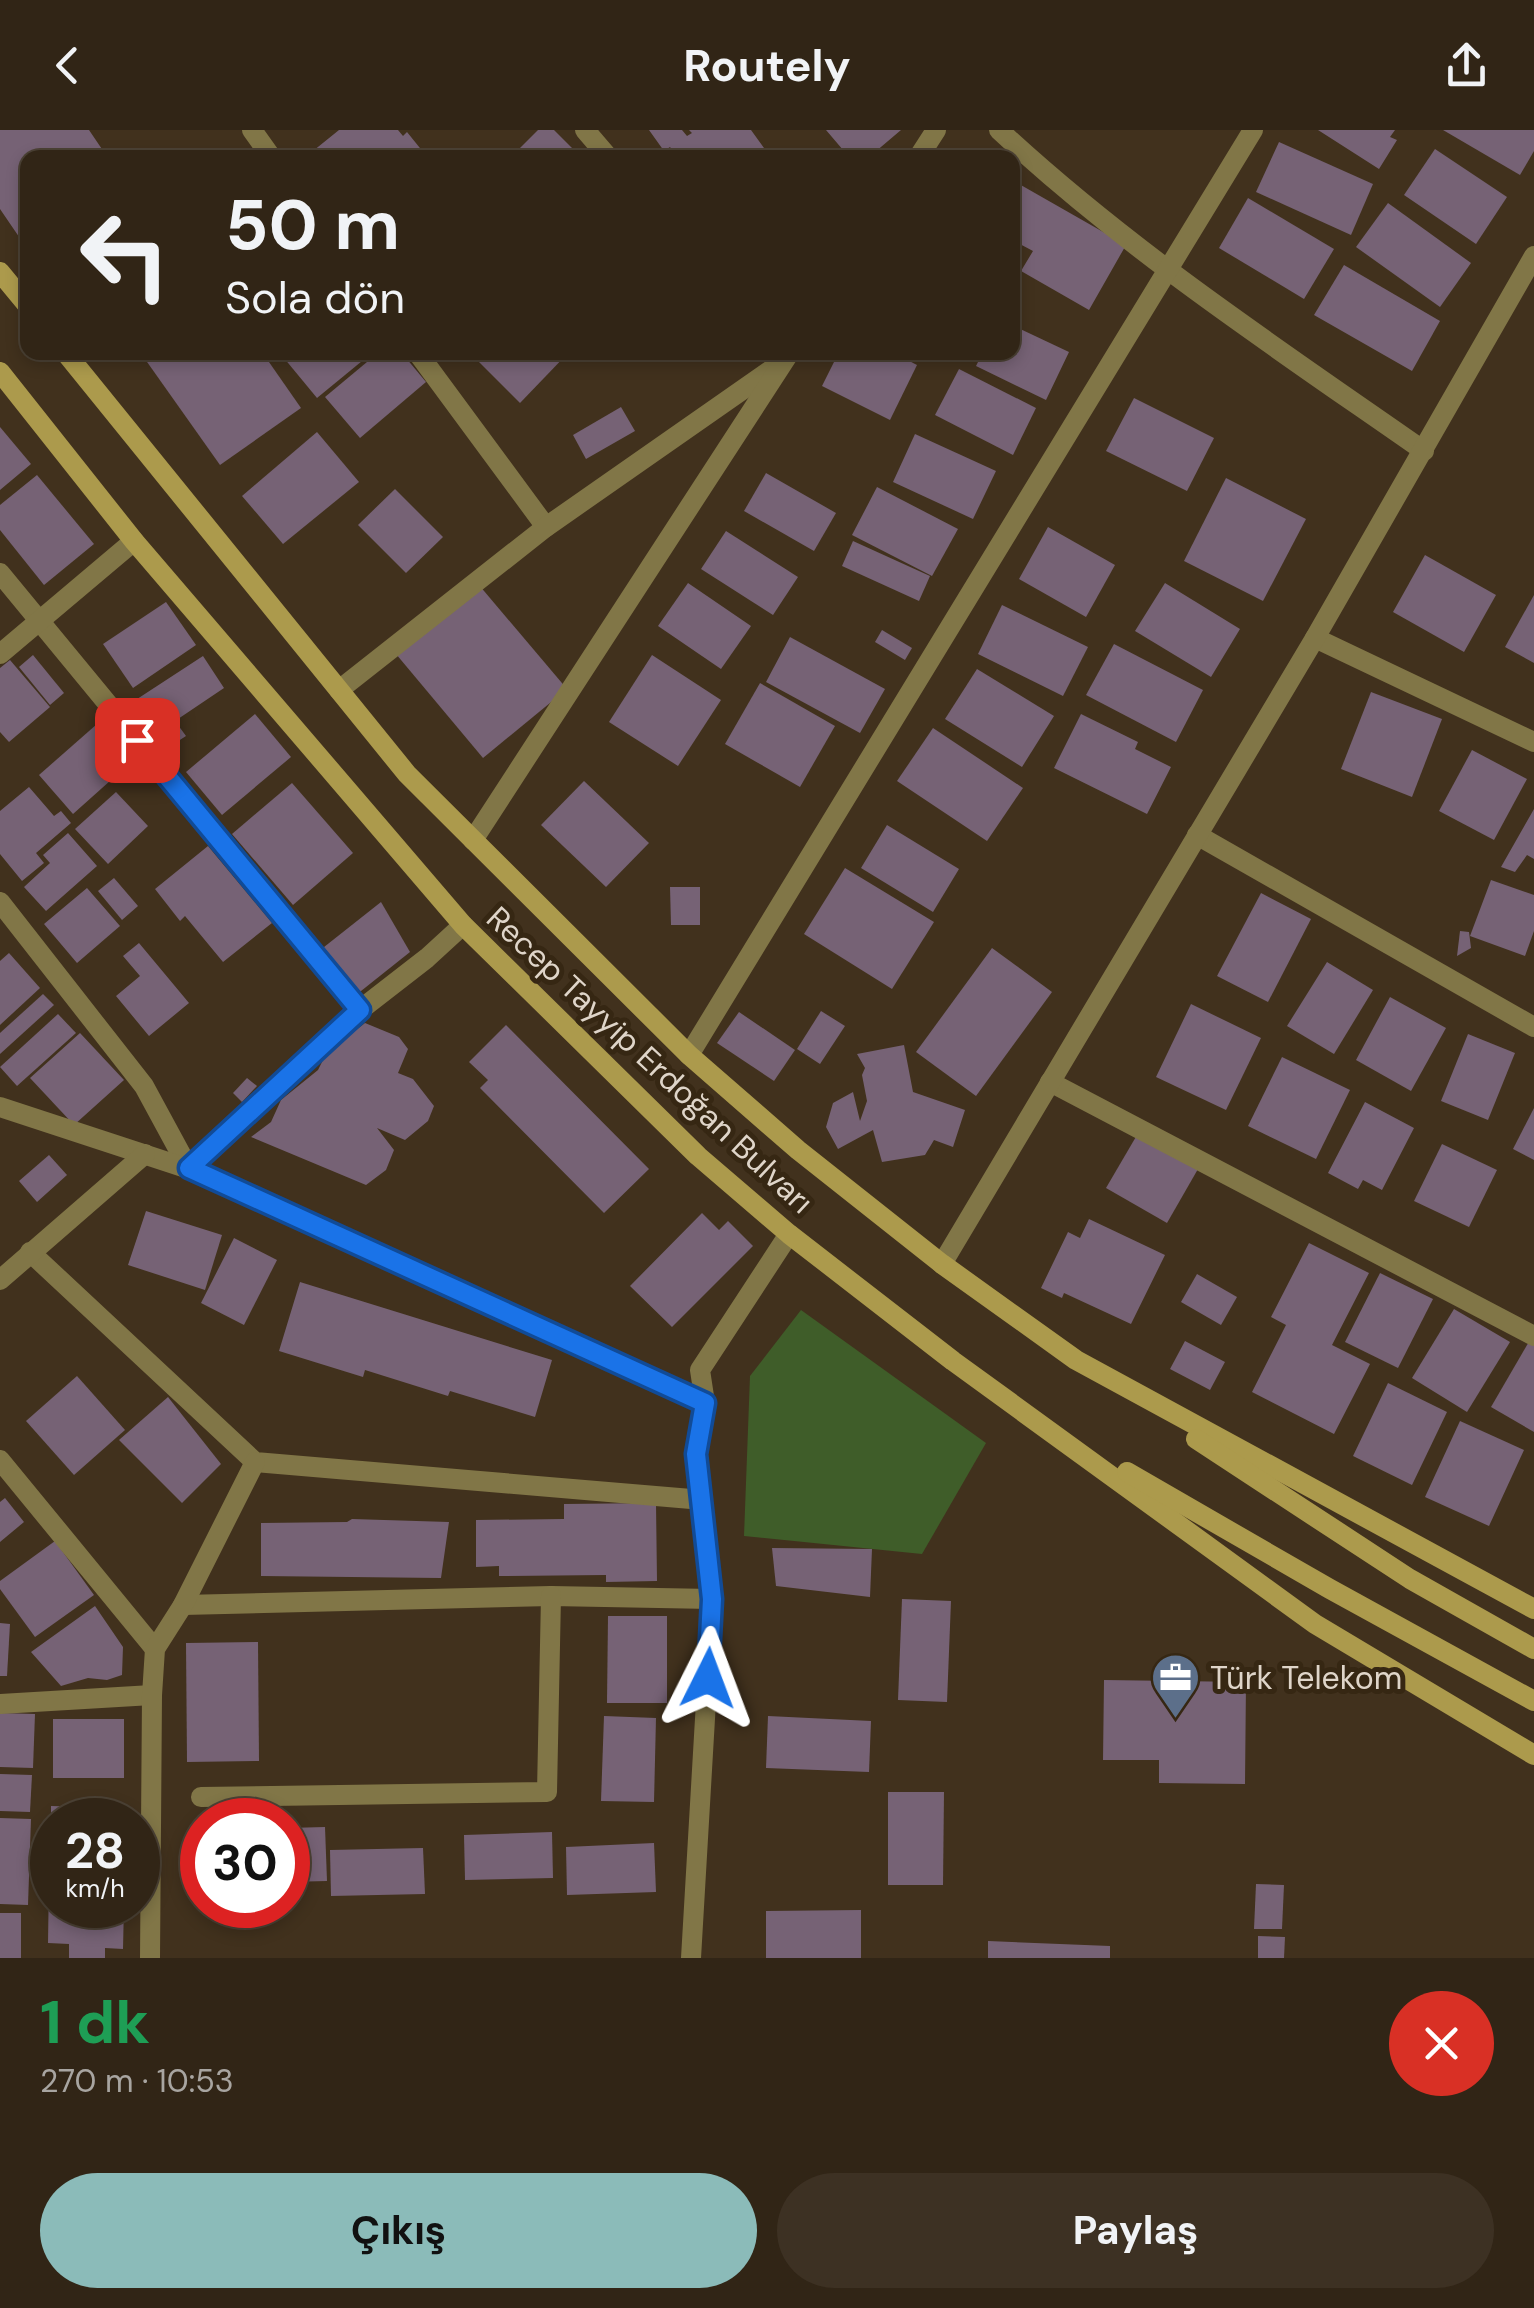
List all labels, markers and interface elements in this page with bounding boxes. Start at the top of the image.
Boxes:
text: Routely [683,36,851,95]
icon: back [40,38,95,93]
icon: share [1439,38,1494,93]
text: 50 m [225,180,400,271]
icon: left [60,190,190,320]
text: Sola dön [225,268,405,327]
pin [95,698,180,783]
icon: arrive [110,713,165,768]
street label: Recep Tayyip Erdoğan Bulvarı [478,897,822,1223]
position arrow [656,1626,760,1730]
office icon: Türk Telekom [1149,1652,1201,1720]
place label: Türk Telekom [1210,1657,1402,1699]
speed limit sign: 30 [180,1798,310,1928]
text: 28 [65,1818,125,1884]
text: km/h [65,1872,125,1905]
text: 1 dk [40,1983,150,2062]
button: close [1389,1991,1494,2096]
text: 270 m · 10:53 [40,2060,234,2102]
button: Çıkış [40,2173,757,2288]
button: Paylaş [777,2173,1494,2288]

